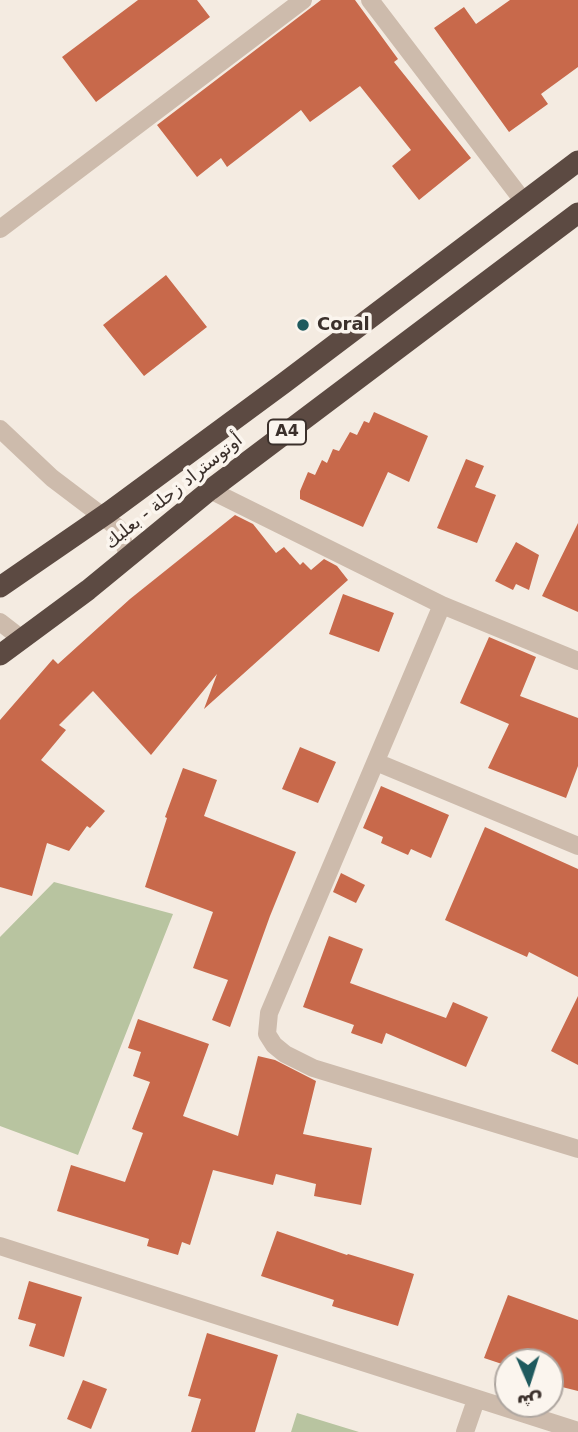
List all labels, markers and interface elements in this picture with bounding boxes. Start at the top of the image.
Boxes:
place label: Coral [317,314,370,336]
marker: Coral [295,317,311,333]
road number: A4 [268,420,306,444]
street label: أوتوستراد زحلة - بعلبك [101,430,247,554]
north arrow [494,1348,564,1418]
text: ش [516,1390,544,1414]

